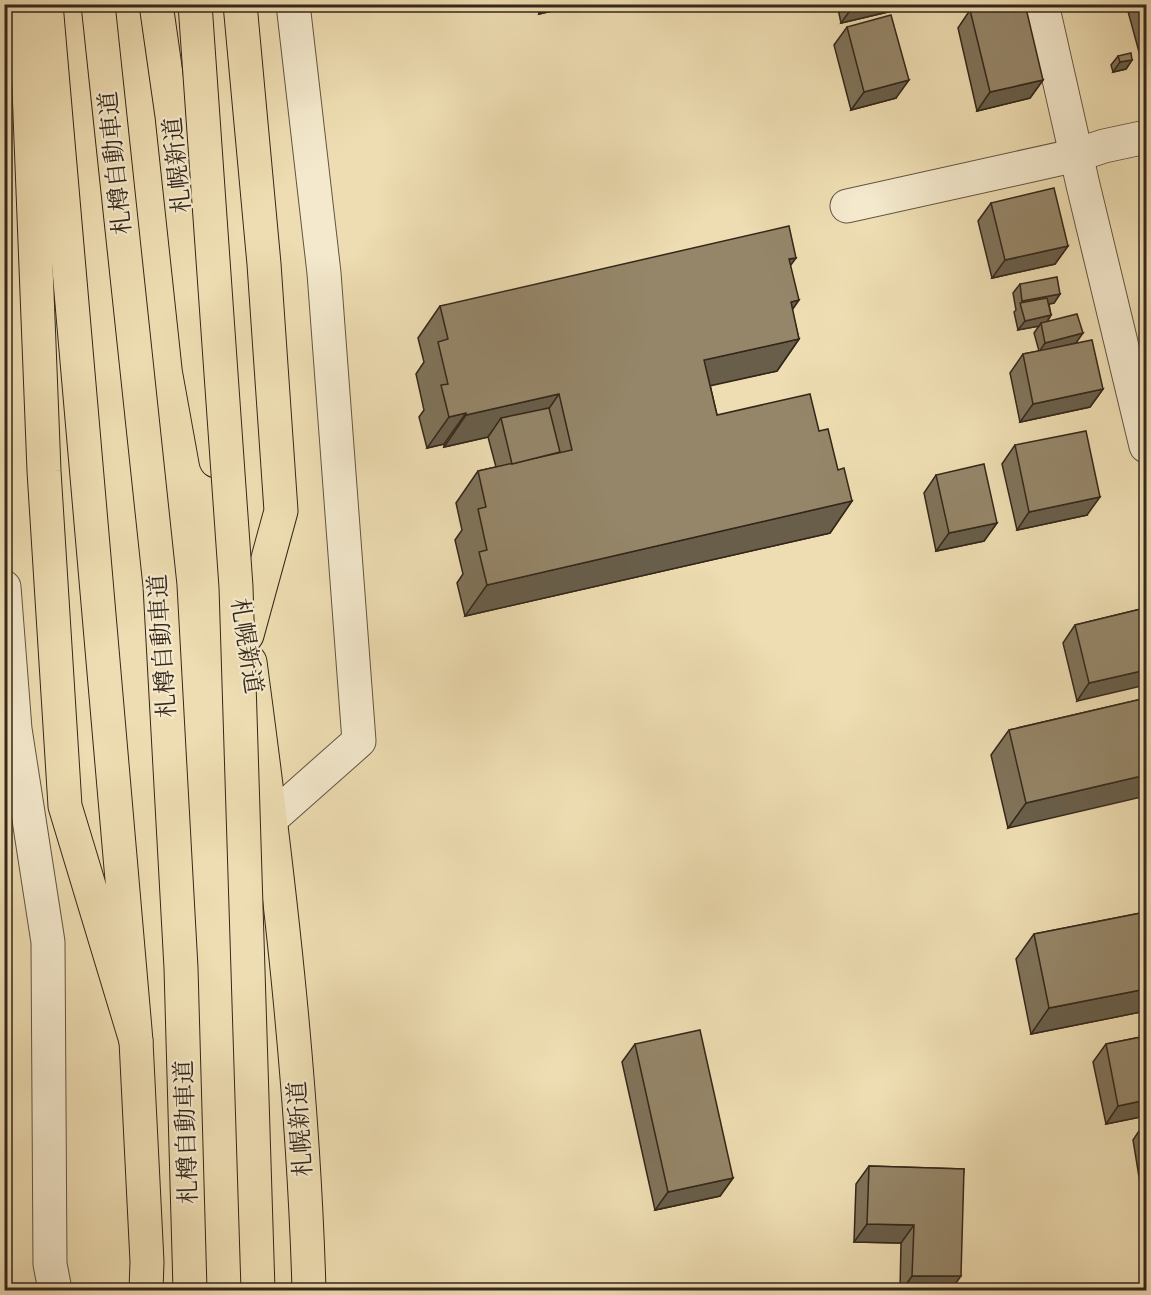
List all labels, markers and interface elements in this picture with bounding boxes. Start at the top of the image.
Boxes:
street label: 札樽自動車道 [90,90,139,236]
street label: 札幌新道 [154,115,199,215]
street label: 札樽自動車道 [139,573,184,719]
street label: 札幌新道 [223,596,272,696]
street label: 札樽自動車道 [165,1059,206,1205]
street label: 札幌新道 [279,1080,320,1178]

